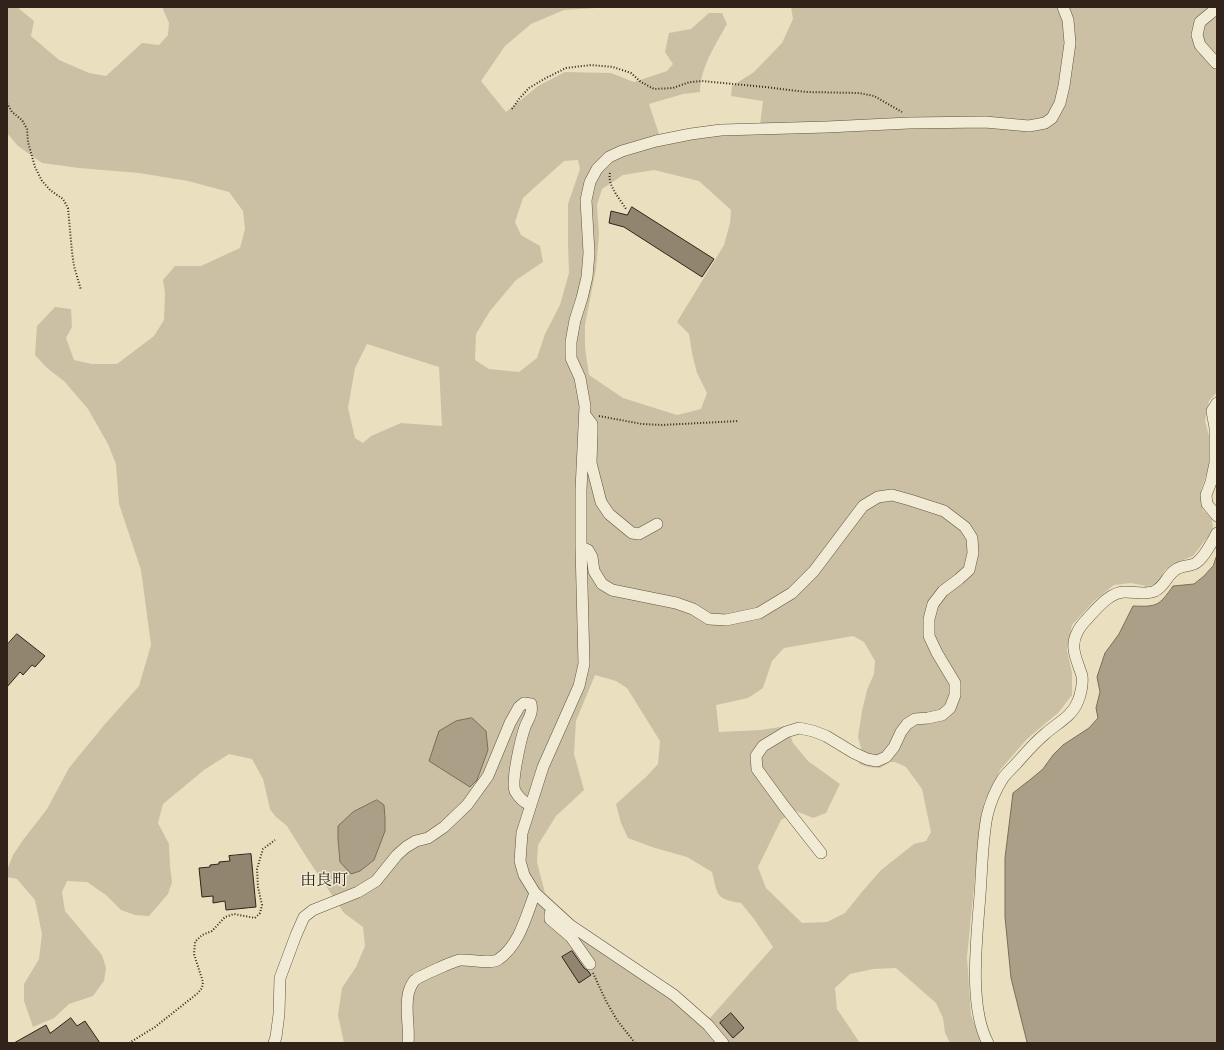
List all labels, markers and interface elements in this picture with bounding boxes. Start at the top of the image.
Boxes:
district label: 由良町 [300,872,348,892]

